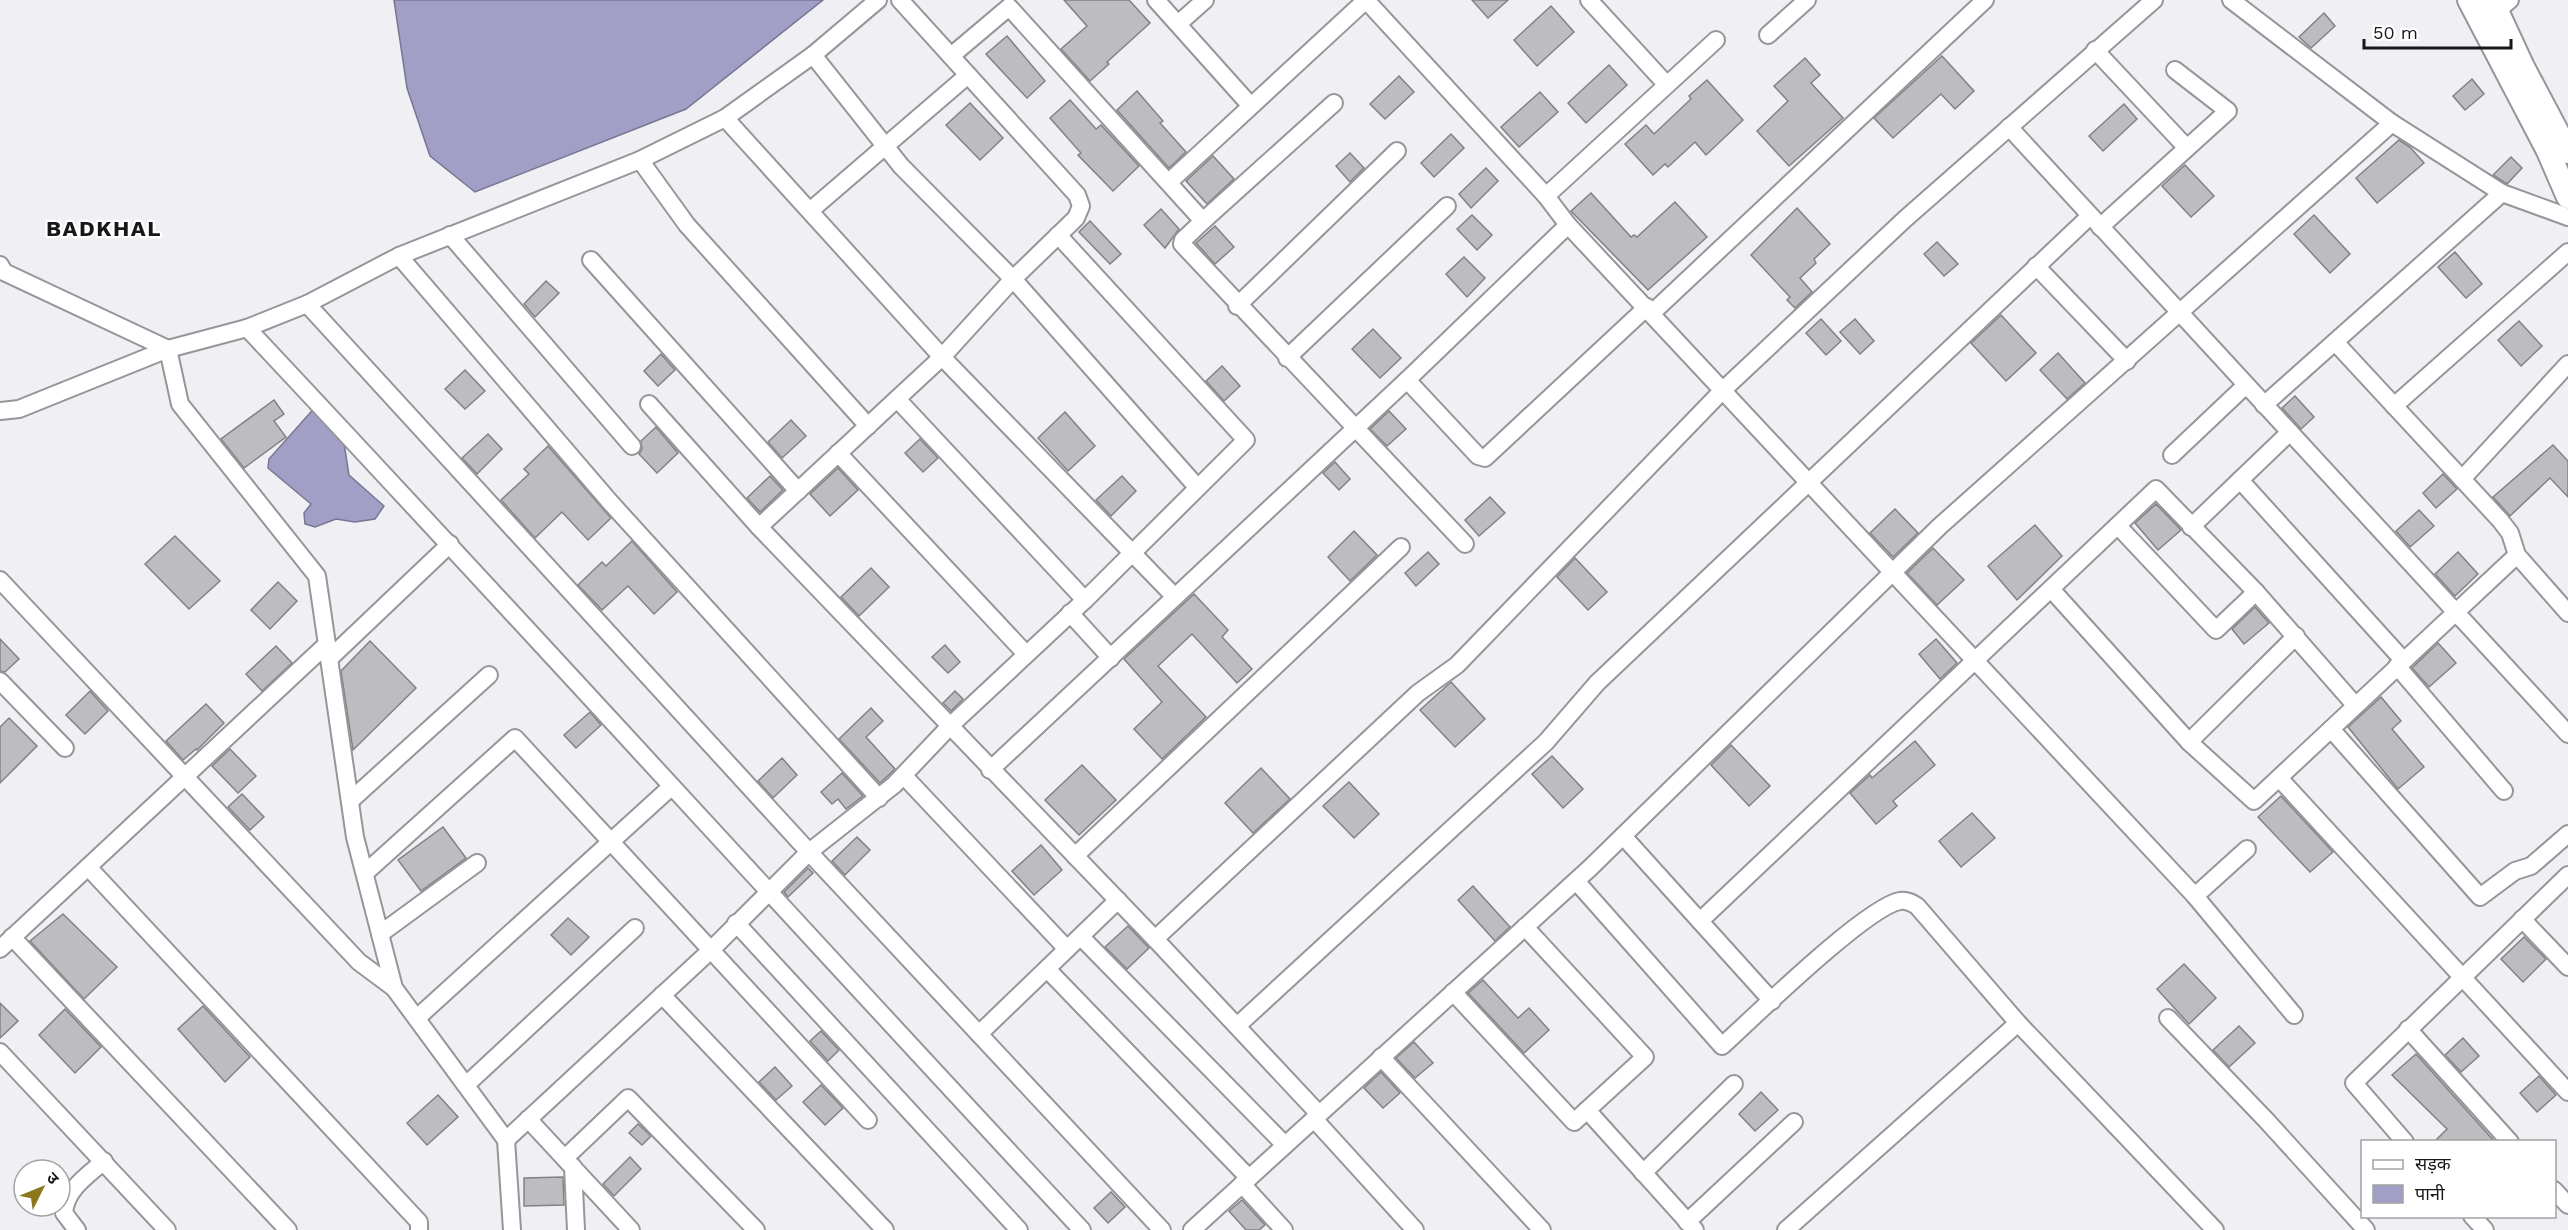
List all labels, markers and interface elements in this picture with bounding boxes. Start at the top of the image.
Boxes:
scale bar [2364,12,2511,50]
text: 50 m [2373,22,2418,43]
district label: BADKHAL [46,216,162,241]
legend [2361,1140,2556,1218]
text: सड़क [2415,1153,2452,1174]
north arrow [12,1158,72,1218]
text: उ [42,1168,63,1188]
text: पानी [2415,1183,2445,1204]

